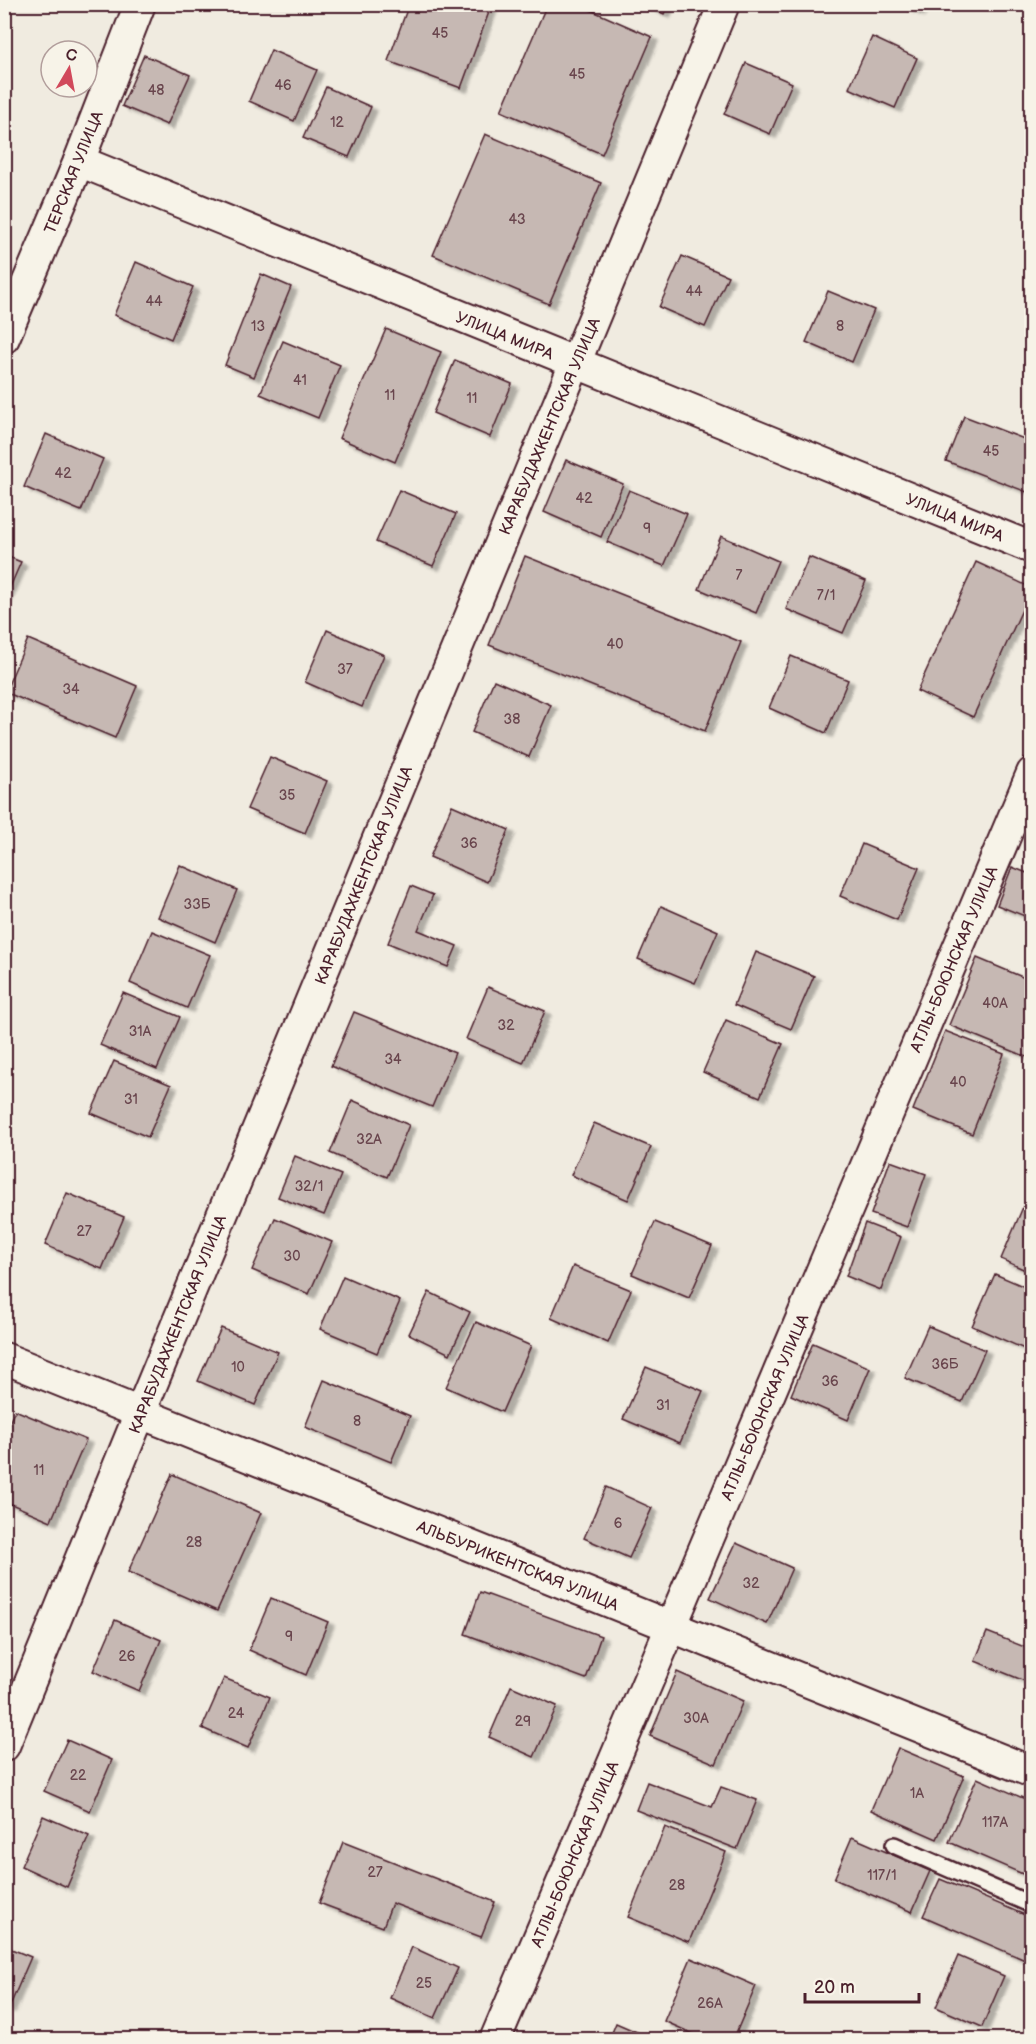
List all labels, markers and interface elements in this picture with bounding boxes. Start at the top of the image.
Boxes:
house number: 45 [432,25,448,42]
north arrow [39,39,99,99]
text: С [64,45,78,66]
house number: 45 [569,66,585,83]
house number: 46 [274,77,292,94]
house number: 48 [148,82,164,99]
street label: ТЕРСКАЯ УЛИЦА [41,108,108,237]
house number: 12 [330,114,345,131]
house number: 43 [508,211,526,228]
house number: 44 [685,283,703,300]
house number: 44 [145,293,163,310]
street label: УЛИЦА МИРА [453,308,556,365]
street label: КАРАБУДАХКЕНТСКАЯ УЛИЦА [496,315,605,538]
house number: 13 [251,318,265,335]
house number: 8 [836,318,844,335]
house number: 41 [293,372,307,389]
house number: 11 [385,387,395,404]
house number: 11 [467,390,477,407]
house number: 45 [983,443,999,460]
house number: 42 [55,465,72,482]
house number: 42 [576,490,593,507]
street label: УЛИЦА МИРА [903,490,1006,547]
house number: 9 [643,520,651,537]
house number: 7 [736,567,743,584]
house number: 7/1 [817,587,835,604]
house number: 40 [607,636,623,653]
house number: 37 [337,661,353,678]
house number: 34 [62,681,80,698]
house number: 38 [504,711,520,728]
street label: КАРАБУДАХКЕНТСКАЯ УЛИЦА [312,763,417,988]
house number: 35 [279,787,295,804]
house number: 36 [460,835,478,852]
street label: АТЛЫ-БОЮНСКАЯ УЛИЦА [906,863,1002,1056]
house number: 33Б [184,896,211,913]
house number: 40А [982,995,1008,1012]
house number: 32 [498,1017,515,1034]
house number: 31А [129,1023,152,1040]
house number: 34 [384,1051,402,1068]
house number: 40 [950,1074,966,1091]
house number: 31 [124,1091,138,1108]
house number: 32А [356,1131,382,1148]
house number: 32/1 [295,1178,323,1195]
street label: КАРАБУДАХКЕНТСКАЯ УЛИЦА [126,1212,231,1437]
house number: 27 [76,1223,92,1240]
house number: 30 [284,1248,300,1265]
street label: АТЛЫ-БОЮНСКАЯ УЛИЦА [717,1311,813,1504]
house number: 36Б [932,1356,959,1373]
house number: 10 [231,1359,245,1376]
house number: 36 [821,1373,839,1390]
house number: 31 [656,1397,670,1414]
house number: 8 [353,1413,361,1430]
house number: 11 [34,1462,44,1479]
house number: 6 [614,1515,623,1532]
street label: АЛЬБУРИКЕНТСКАЯ УЛИЦА [413,1517,621,1616]
house number: 28 [186,1534,202,1551]
house number: 32 [743,1575,760,1592]
house number: 9 [285,1628,293,1645]
house number: 26 [119,1648,136,1665]
house number: 24 [228,1705,245,1722]
house number: 30А [683,1710,709,1727]
house number: 29 [515,1713,531,1730]
street label: АТЛЫ-БОЮНСКАЯ УЛИЦА [527,1758,623,1951]
house number: 22 [70,1767,87,1784]
house number: 1А [910,1785,924,1802]
house number: 117А [982,1814,1009,1831]
house number: 27 [367,1864,383,1881]
house number: 117/1 [867,1867,897,1884]
house number: 28 [669,1877,685,1894]
scale bar [805,1966,919,2004]
house number: 25 [416,1975,432,1992]
text: 20 m [814,1977,855,1998]
house number: 26А [697,1995,723,2012]

